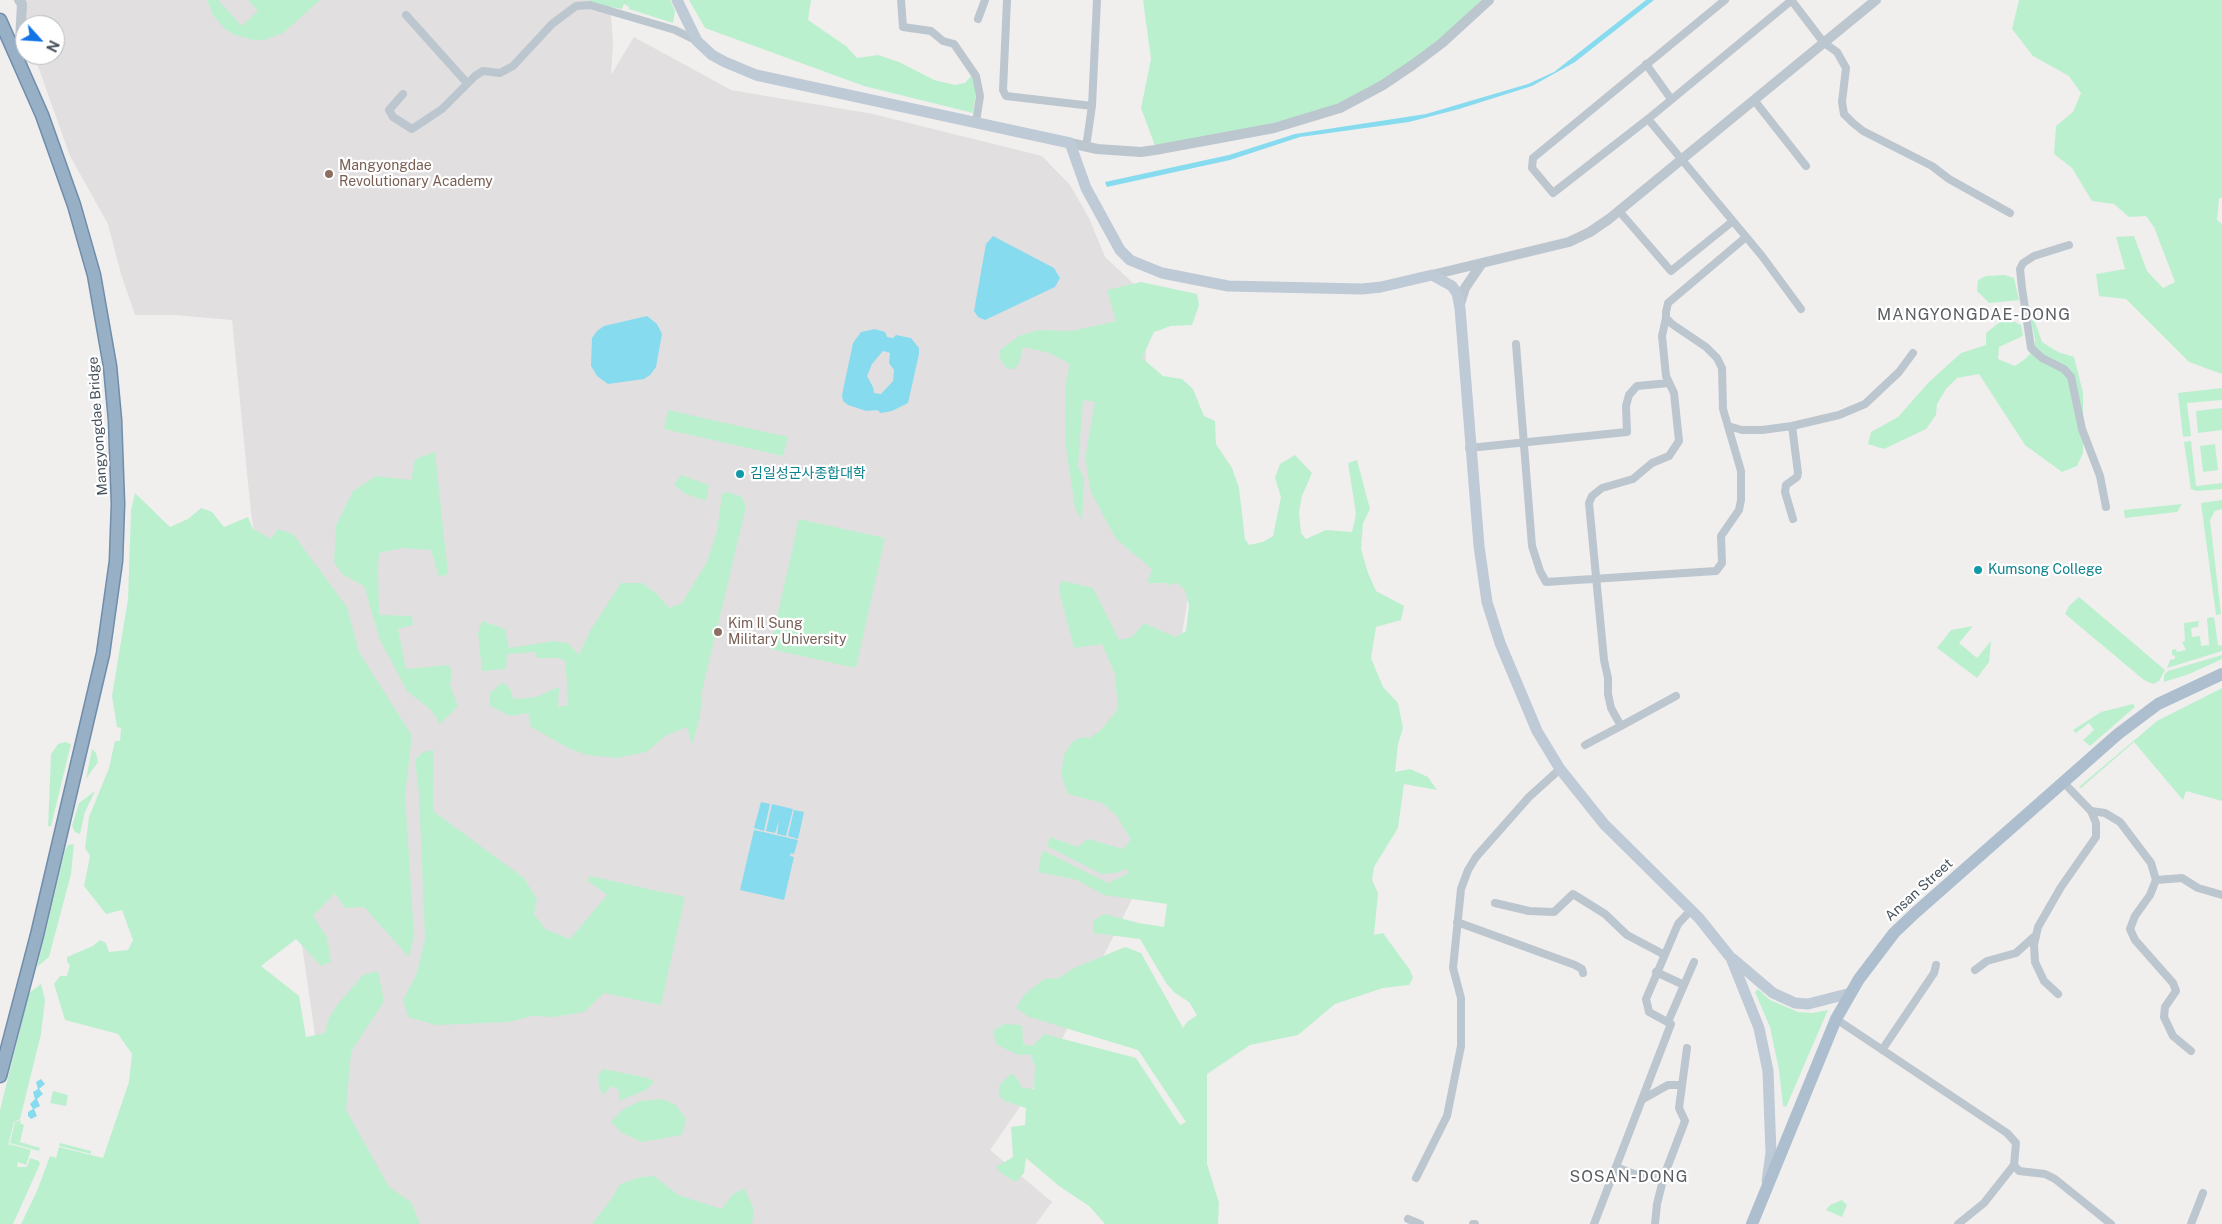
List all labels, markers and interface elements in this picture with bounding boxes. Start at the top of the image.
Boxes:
north arrow [15,15,65,65]
text: N [43,38,62,55]
place label: Mangyongdae Revolutionary Academy [339,158,493,190]
marker: Mangyongdae Revolutionary Academy [323,168,335,180]
district label: MANGYONGDAE-DONG [1875,305,2073,325]
street label: Mangyongdae Bridge [85,356,111,496]
place label: 김일성군사종합대학 [750,466,866,482]
marker: 김일성군사종합대학 [734,468,746,480]
place label: Kumsong College [1988,562,2102,578]
marker: Kumsong College [1972,564,1984,576]
place label: Kim Il Sung Military University [728,616,846,648]
marker: Kim Il Sung Military University [712,626,724,638]
street label: Ansan Street [1882,855,1956,925]
district label: SOSAN-DONG [1568,1167,1690,1187]

